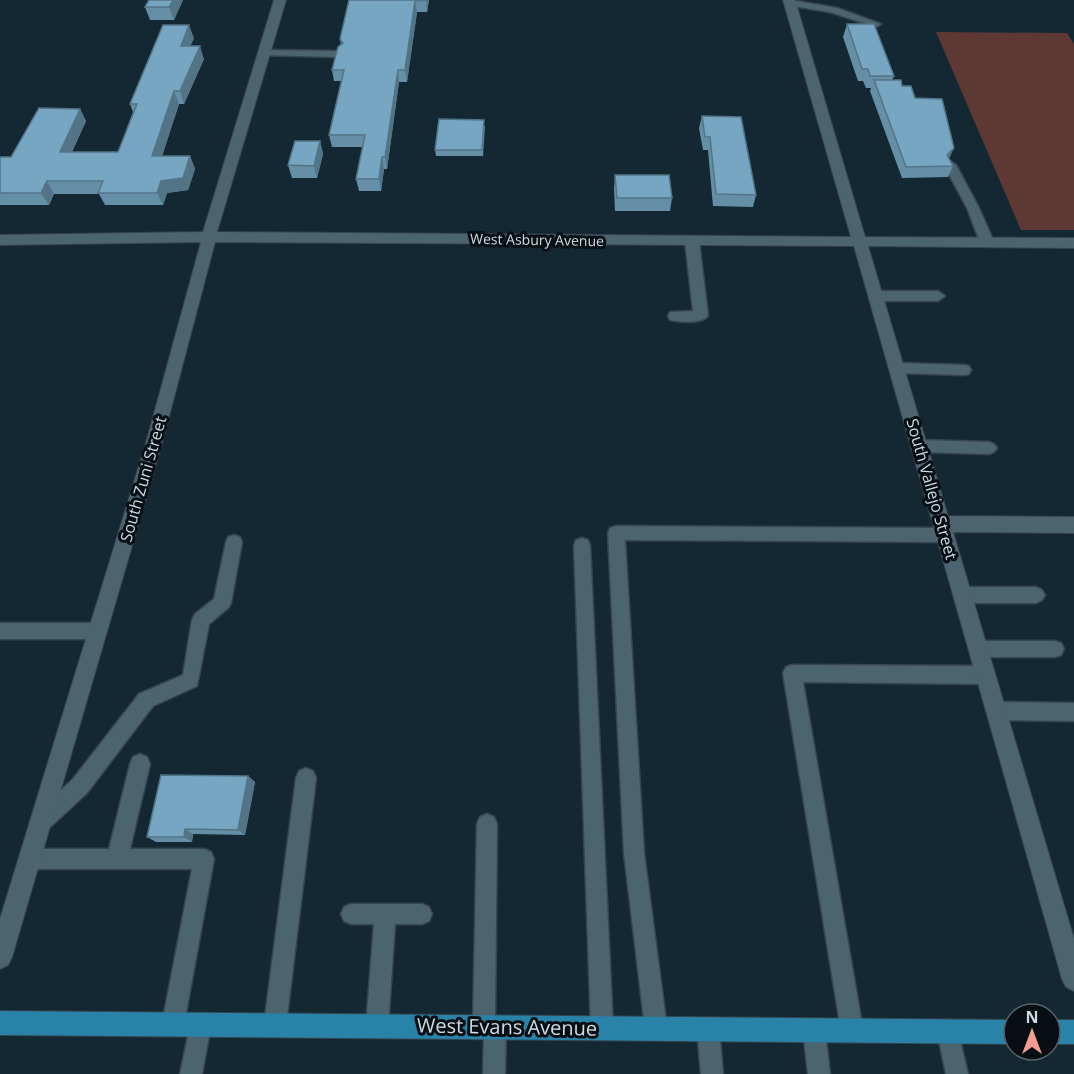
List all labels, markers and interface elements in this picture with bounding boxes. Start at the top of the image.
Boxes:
street label: West Asbury Avenue [470,229,604,250]
street label: South Zuni Street [115,413,172,544]
street label: South Vallejo Street [901,416,963,562]
north arrow [1002,1002,1062,1062]
text: N [1025,1006,1039,1028]
street label: West Evans Avenue [417,1011,597,1042]

